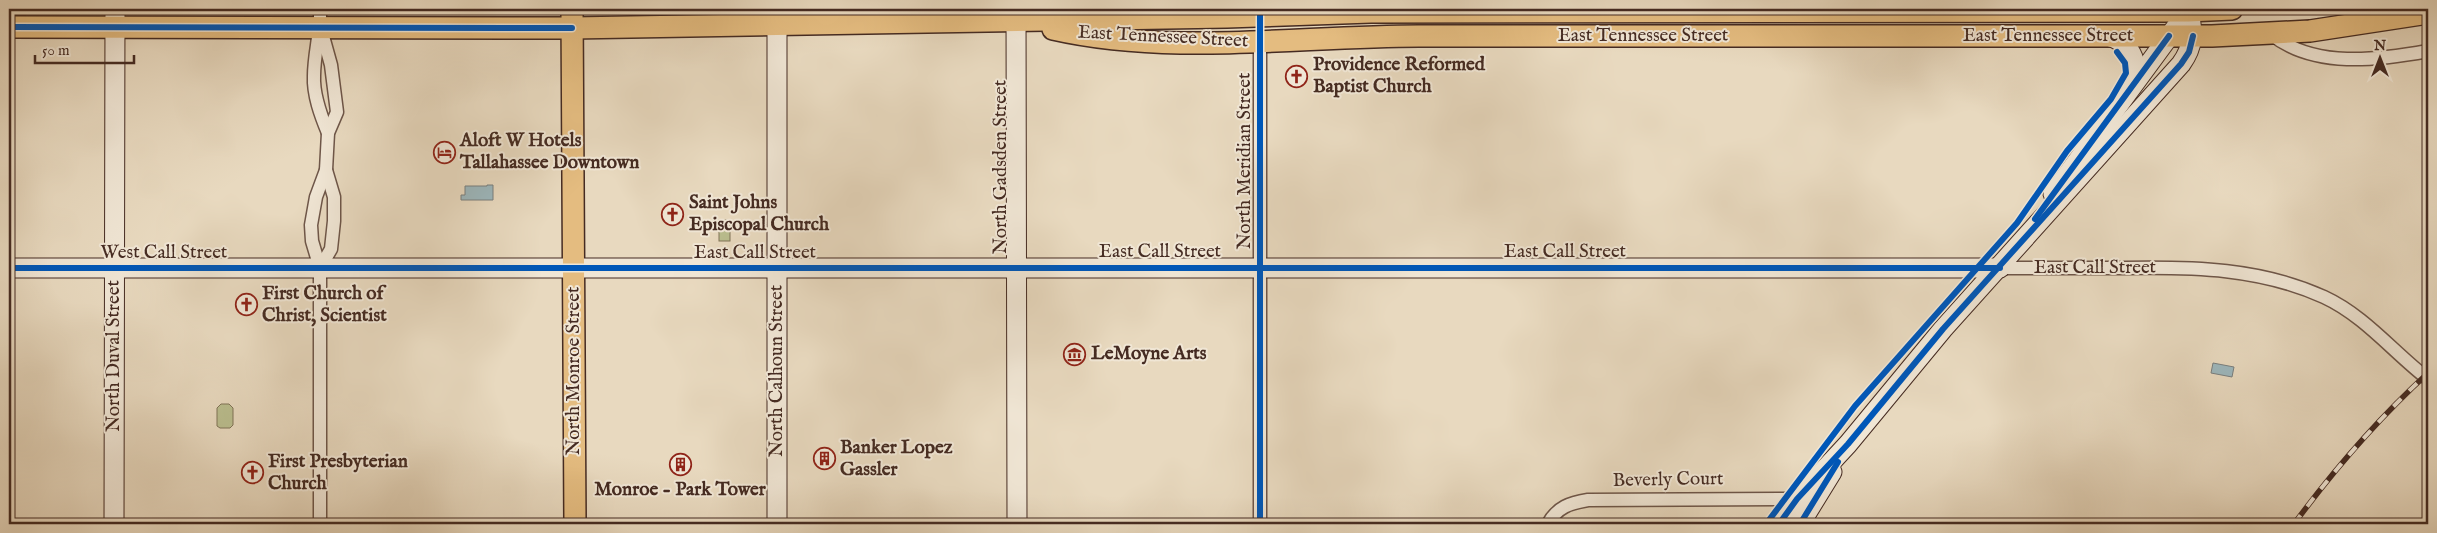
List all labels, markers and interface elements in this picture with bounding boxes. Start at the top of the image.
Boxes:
street label: East Tennessee Street [1077,21,1249,53]
street label: East Tennessee Street [1558,24,1729,48]
street label: East Tennessee Street [1963,24,2134,48]
scale bar [35,32,134,64]
north arrow [2354,32,2404,82]
text: N [2373,37,2386,55]
text: 50 m [42,41,70,60]
place label: Providence Reformed Baptist Church [1313,53,1486,99]
church icon: Providence Reformed Baptist Church [1285,64,1309,88]
street label: North Meridian Street [1233,72,1257,250]
street label: North Gadsden Street [989,79,1013,254]
place label: Aloft W Hotels Tallahassee Downtown [459,129,639,175]
hotel icon: Aloft W Hotels Tallahassee Downtown [432,140,456,164]
place label: Saint Johns Episcopal Church [689,191,830,237]
church icon: Saint Johns Episcopal Church [661,202,685,226]
street label: East Call Street [1099,240,1222,264]
street label: East Call Street [1504,240,1627,264]
street label: West Call Street [101,241,228,265]
street label: East Call Street [694,241,817,265]
street label: East Call Street [2034,256,2157,280]
street label: North Duval Street [102,279,126,432]
place label: First Church of Christ, Scientist [262,282,387,328]
street label: North Calhoun Street [765,284,789,457]
street label: North Monroe Street [562,286,586,456]
church icon: First Church of Christ, Scientist [234,293,258,317]
museum icon: LeMoyne Arts [1063,342,1087,366]
place label: LeMoyne Arts [1091,342,1207,366]
place label: Banker Lopez Gassler [840,436,953,482]
building icon: Banker Lopez Gassler [812,447,836,471]
place label: First Presbyterian Church [268,450,408,496]
building icon: Monroe - Park Tower [668,452,692,476]
church icon: First Presbyterian Church [240,461,264,485]
street label: Beverly Court [1612,467,1724,493]
place label: Monroe - Park Tower [594,478,767,502]

